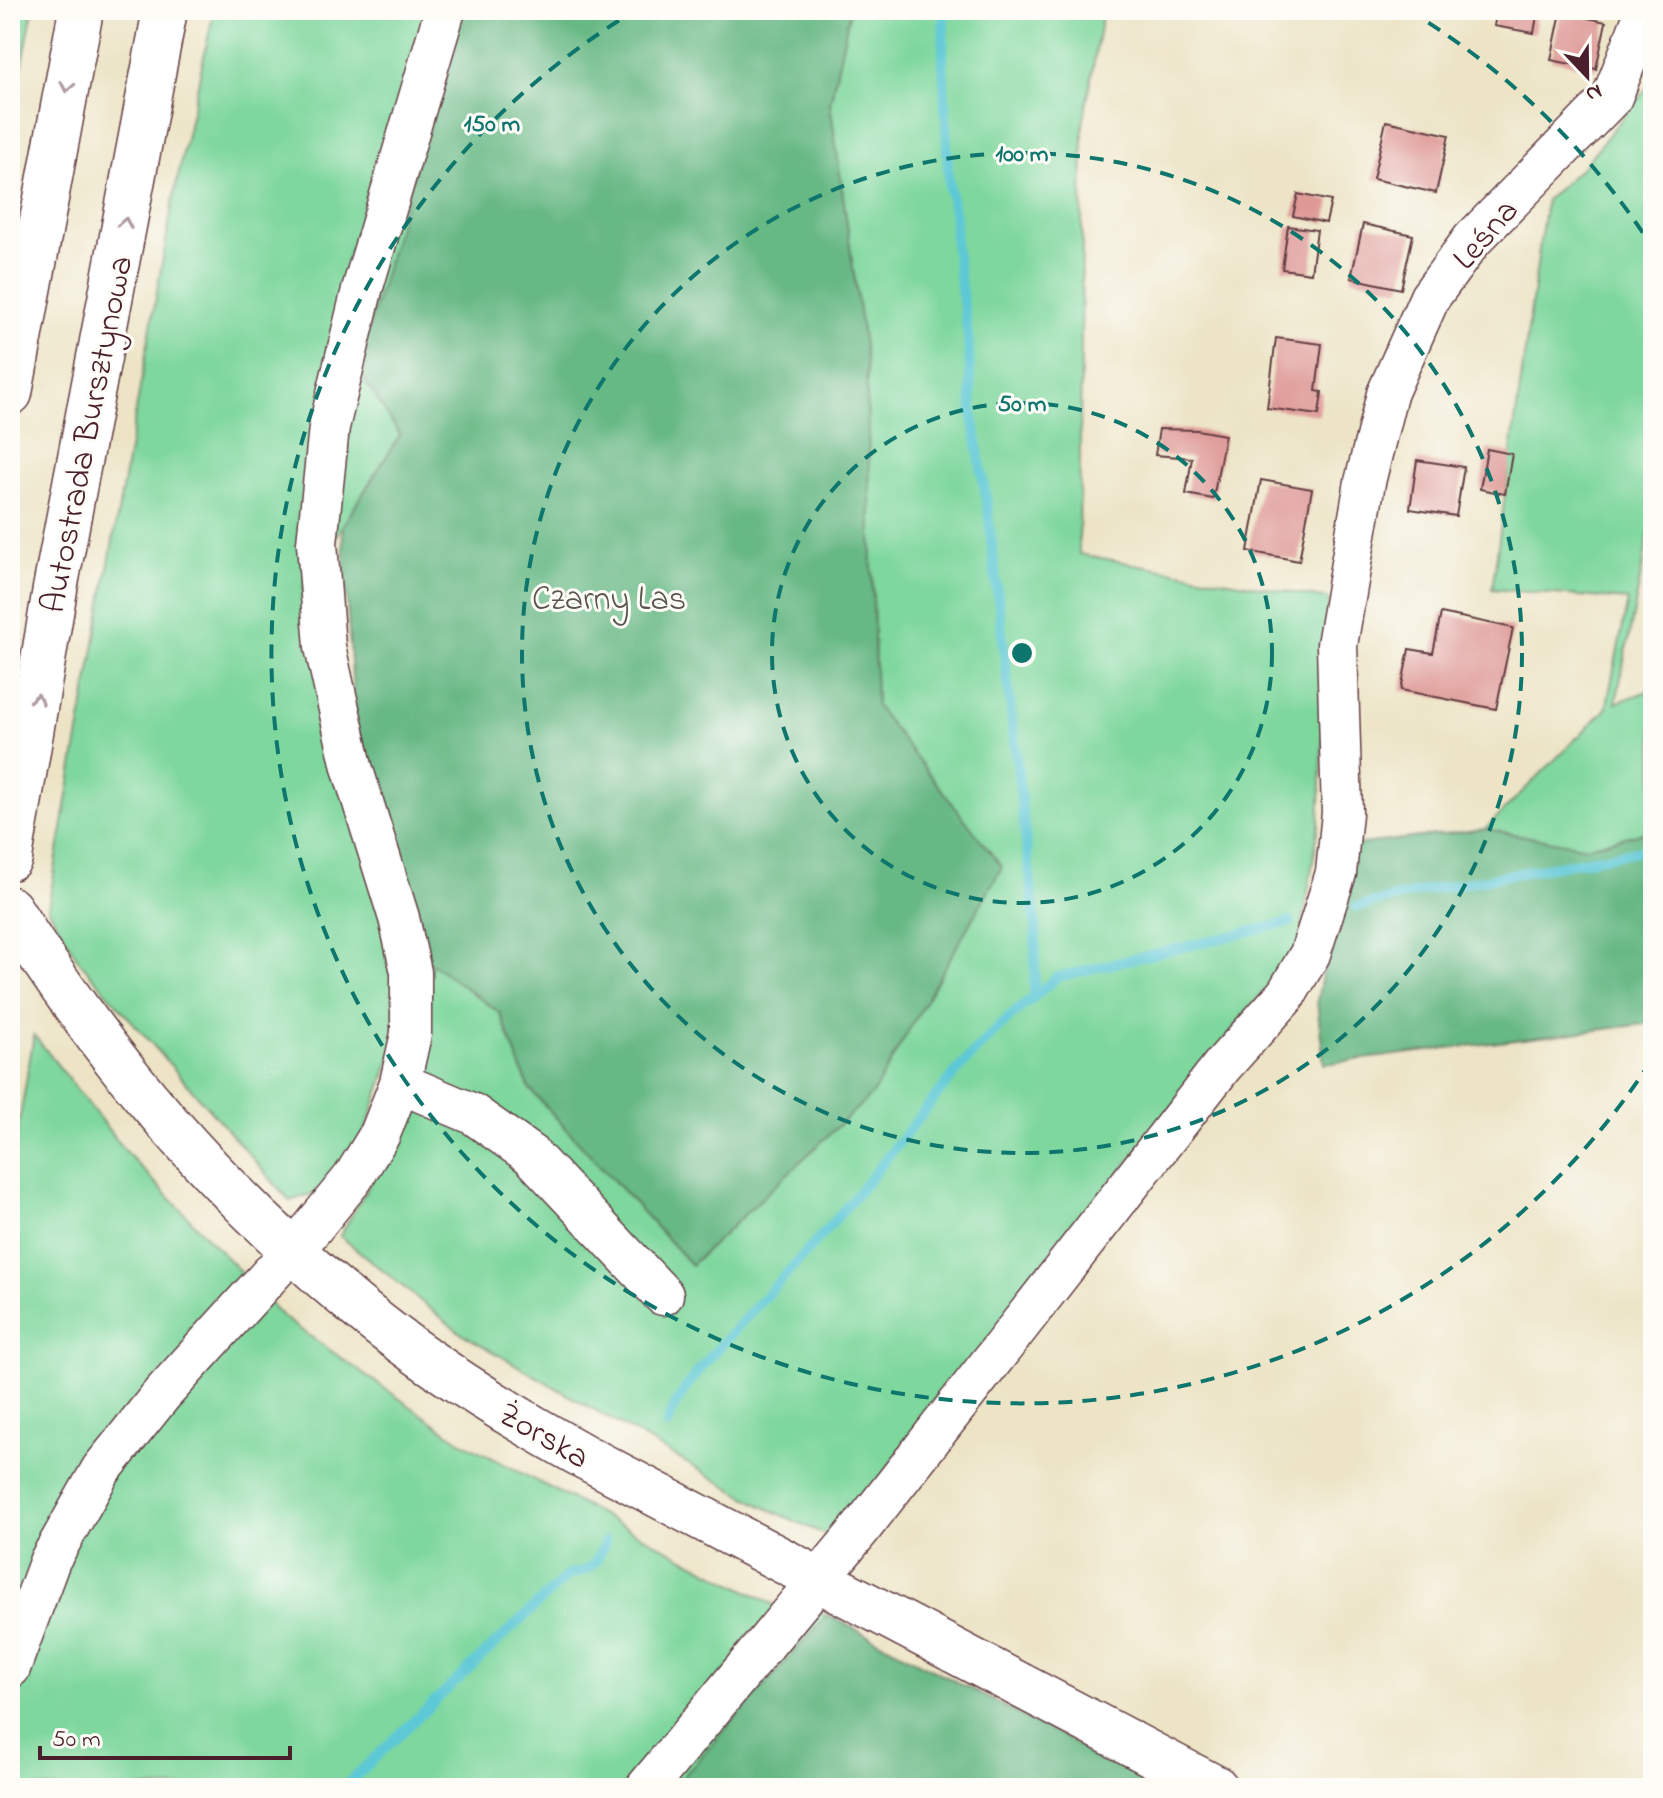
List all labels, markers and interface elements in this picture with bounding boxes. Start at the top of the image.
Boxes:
north arrow [1547,36,1627,116]
text: N [1580,74,1606,109]
one-way arrow [59,79,76,93]
text: 150 m [464,108,521,143]
text: 100 m [996,138,1049,173]
street label: Leśna [1442,189,1532,282]
one-way arrow [115,216,132,229]
street label: Autostrada Bursztynowa [30,252,148,618]
text: 50 m [998,388,1047,423]
park label: Czarny Las [532,576,686,626]
centre of rings [1008,639,1036,667]
one-way arrow [27,692,44,705]
street label: Żorska [488,1391,598,1484]
scale bar [40,1710,290,1760]
text: 50 m [52,1723,101,1758]

